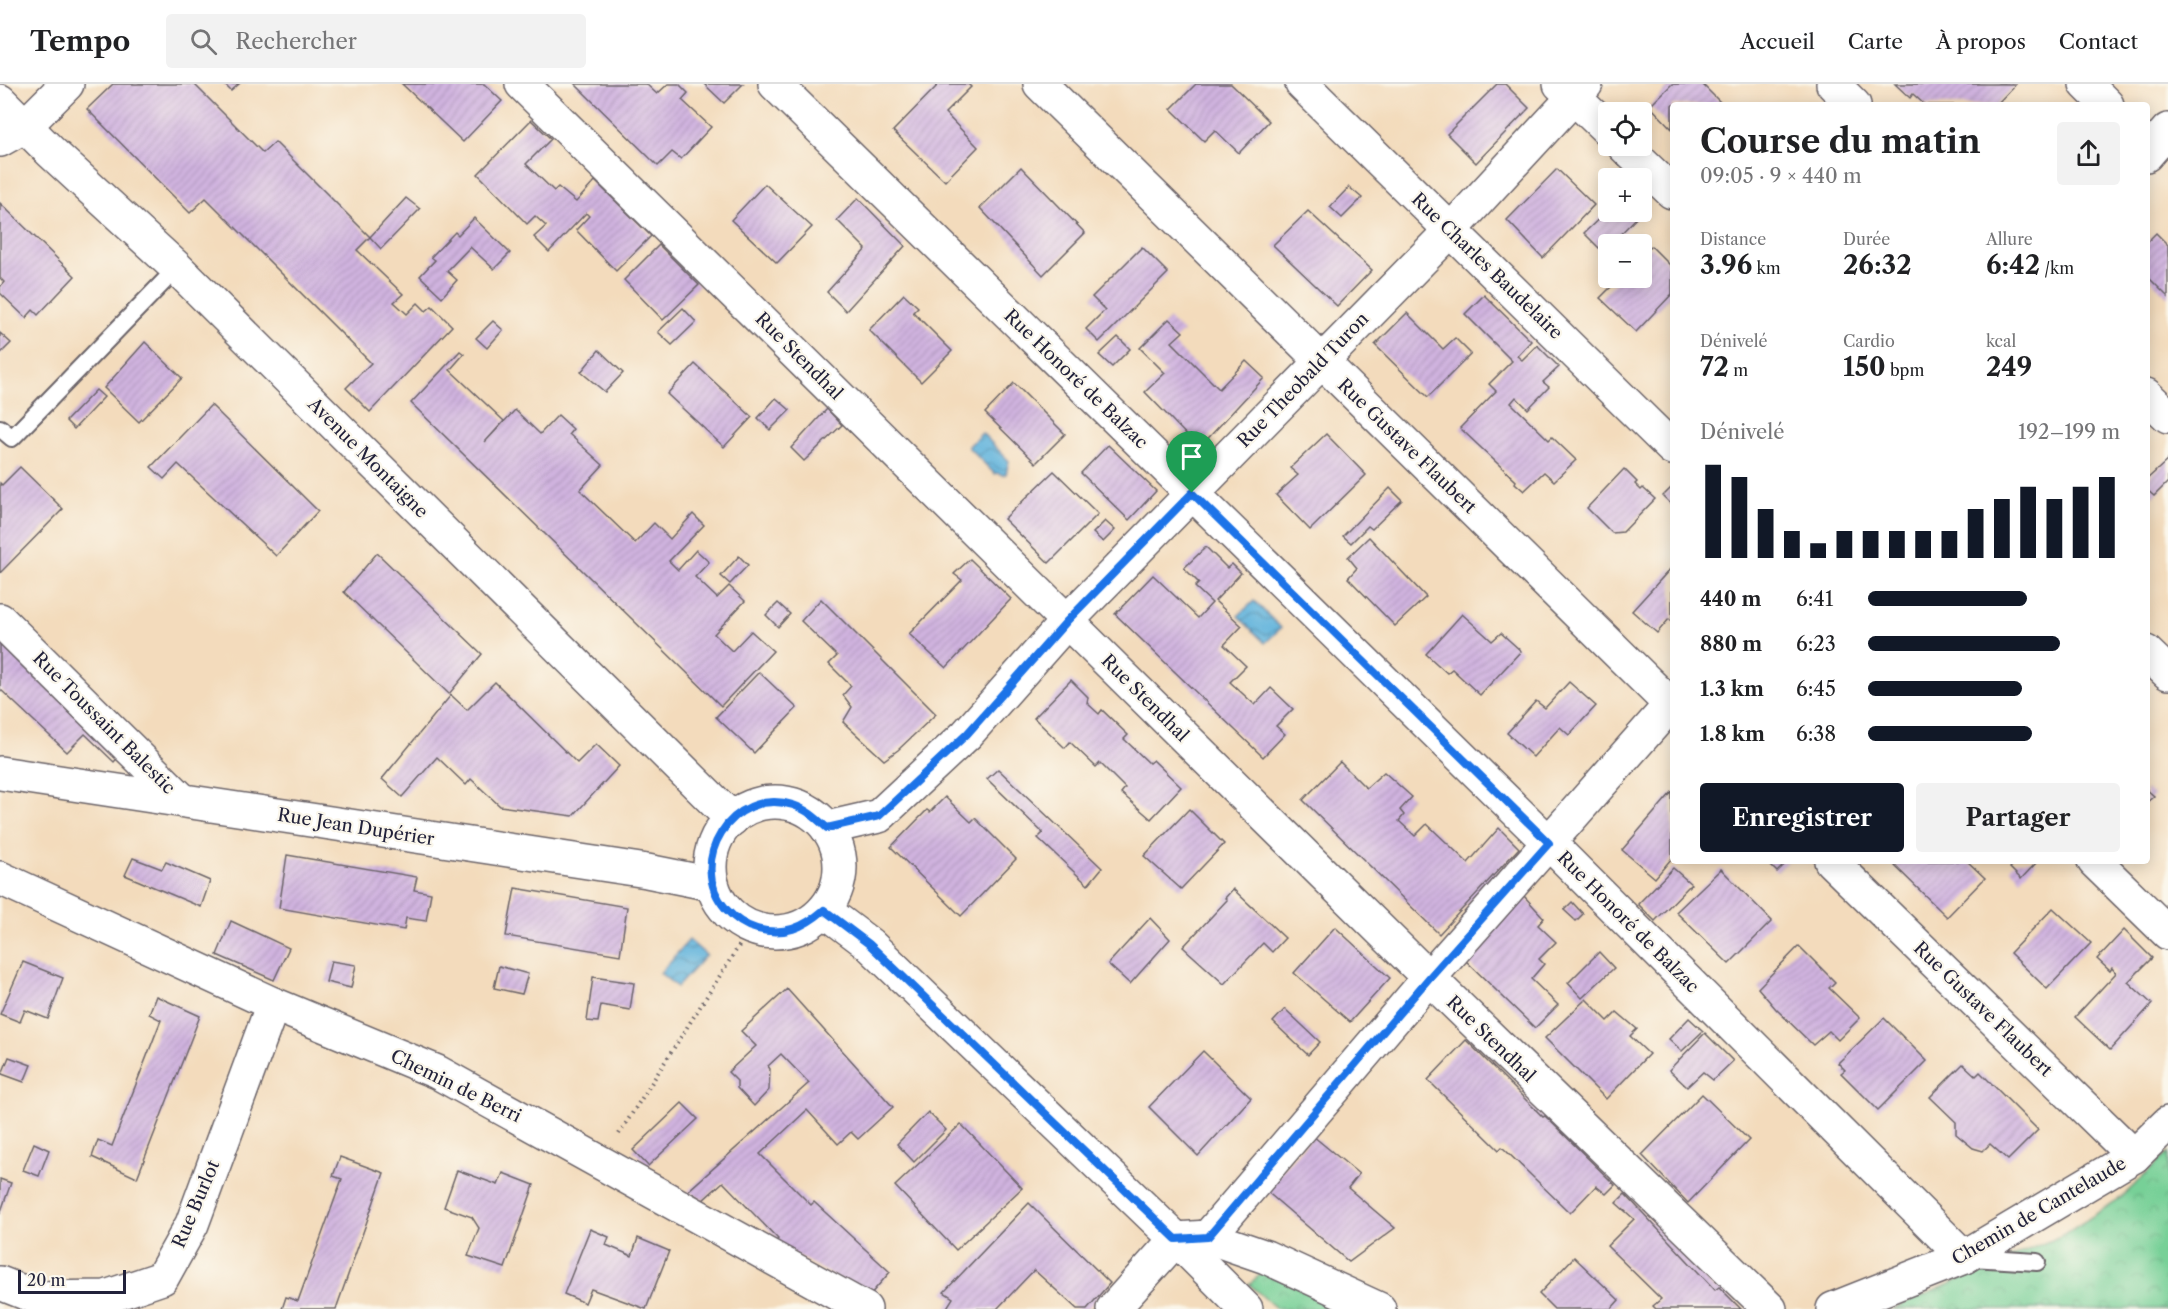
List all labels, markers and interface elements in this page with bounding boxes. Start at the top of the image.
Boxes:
search box [166,14,586,68]
text: Tempo [30,24,130,58]
icon: search [187,25,220,58]
text: Rechercher [235,28,357,55]
text: Accueil [1740,29,1815,54]
text: Carte [1848,29,1903,54]
text: À propos [1936,29,2026,54]
text: Contact [2059,29,2138,54]
map controls [1598,102,1652,288]
button: locate [1598,102,1652,156]
text: Course du matin [1700,121,1981,162]
button: share [2057,122,2120,185]
text: 09:05 · 9 × 440 m [1700,164,1862,188]
button: + [1598,168,1652,222]
street label: Rue Charles Baudelaire [1407,188,1567,344]
text: Distance [1700,229,1766,249]
text: Durée [1843,229,1890,249]
text: Allure [1986,229,2033,249]
button: − [1598,234,1652,288]
text: 3.96 [1700,249,1752,281]
text: 26:32 [1843,249,1912,281]
text: 6:42 [1986,249,2040,281]
text: km [1752,258,1781,278]
text: /km [2040,258,2074,278]
street label: Rue Honoré de Balzac [1000,305,1152,453]
street label: Rue Stendhal [751,308,847,404]
street label: Rue Theobald Turon [1233,308,1373,452]
text: Dénivelé [1700,331,1768,351]
text: Cardio [1843,331,1895,351]
text: kcal [1986,331,2016,351]
text: 72 [1700,351,1729,383]
text: 150 [1843,351,1886,383]
text: 249 [1986,351,2032,383]
text: m [1729,360,1748,380]
text: bpm [1886,360,1924,380]
street label: Rue Gustave Flaubert [1333,374,1481,518]
street label: Avenue Montaigne [303,393,433,523]
text: Dénivelé [1700,420,1784,444]
text: 192–199 m [2018,420,2120,444]
pin [1166,431,1217,493]
icon: arrive [1175,440,1208,473]
text: 440 m [1700,587,1761,611]
text: 6:41 [1796,587,1833,611]
text: 880 m [1700,632,1762,656]
text: 6:23 [1796,632,1836,656]
street label: Rue Toussaint Balestic [28,647,180,799]
street label: Rue Stendhal [1097,650,1193,746]
text: 1.3 km [1700,677,1764,701]
text: 6:45 [1796,677,1836,701]
text: 1.8 km [1700,722,1765,746]
text: 6:38 [1796,722,1836,746]
button: Enregistrer [1700,783,1904,852]
button: Partager [1916,783,2120,852]
street label: Rue Jean Dupérier [276,804,436,850]
street label: Rue Honoré de Balzac [1553,847,1703,997]
street label: Rue Gustave Flaubert [1909,937,2057,1081]
street label: Rue Stendhal [1442,991,1540,1087]
street label: Chemin de Berri [387,1045,525,1127]
street label: Chemin de Cantelaude [1948,1152,2130,1270]
street label: Rue Burlot [168,1156,225,1251]
scale bar [18,1267,126,1294]
text: 20 m [27,1270,66,1290]

